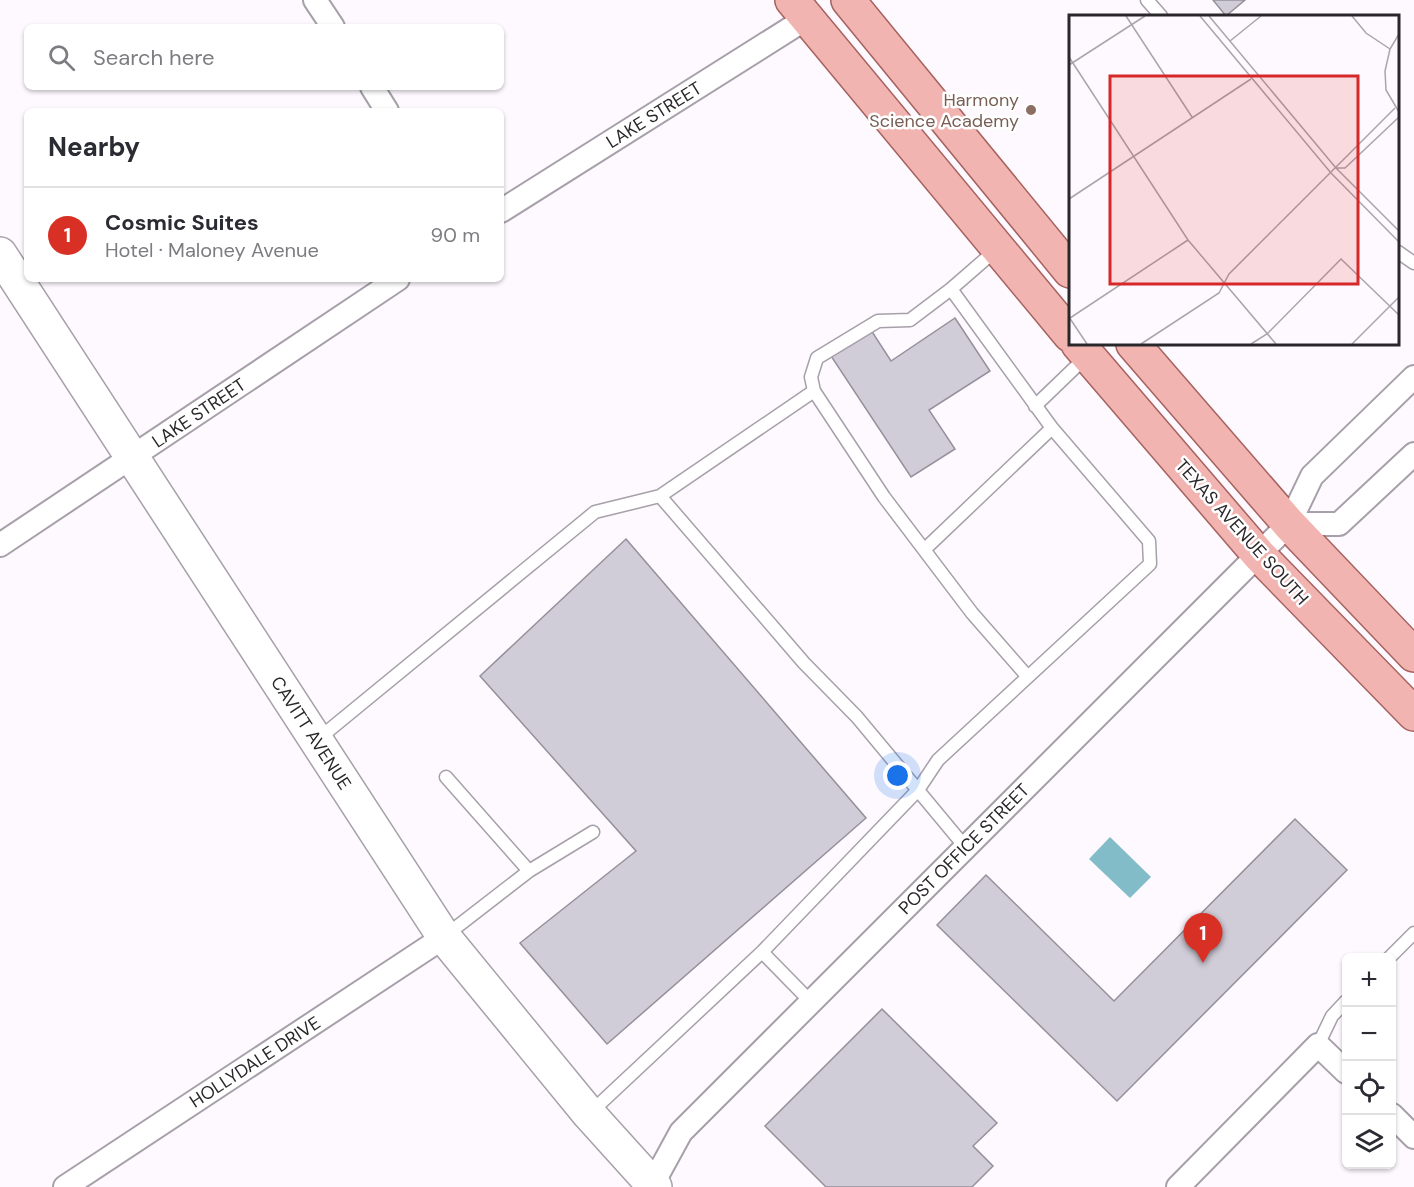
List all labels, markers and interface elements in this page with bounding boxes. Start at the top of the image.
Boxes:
inset map [1069,15,1399,345]
search box [24,24,504,90]
icon: search [45,41,78,74]
text: Search here [93,43,214,72]
street label: LAKE STREET [602,76,706,154]
place label: Harmony Science Academy [869,88,1019,133]
marker: Harmony Science Academy [1024,103,1038,117]
text: Nearby [48,130,140,164]
text: Cosmic Suites [105,208,259,237]
text: 1 [64,222,71,248]
text: 90 m [431,222,480,248]
text: Hotel · Maloney Avenue [105,237,319,263]
street label: LAKE STREET [147,373,251,453]
street label: TEXAS AVENUE SOUTH [1170,454,1314,610]
street label: CAVITT AVENUE [265,672,357,794]
your location [883,761,912,790]
street label: POST OFFICE STREET [893,778,1035,920]
pin: 1 [1184,914,1222,963]
map controls [1342,953,1396,1169]
button: + [1342,953,1396,1007]
button: − [1342,1007,1396,1061]
street label: HOLLYDALE DRIVE [185,1011,325,1113]
button: locate [1342,1061,1396,1115]
button: layers [1342,1115,1396,1169]

